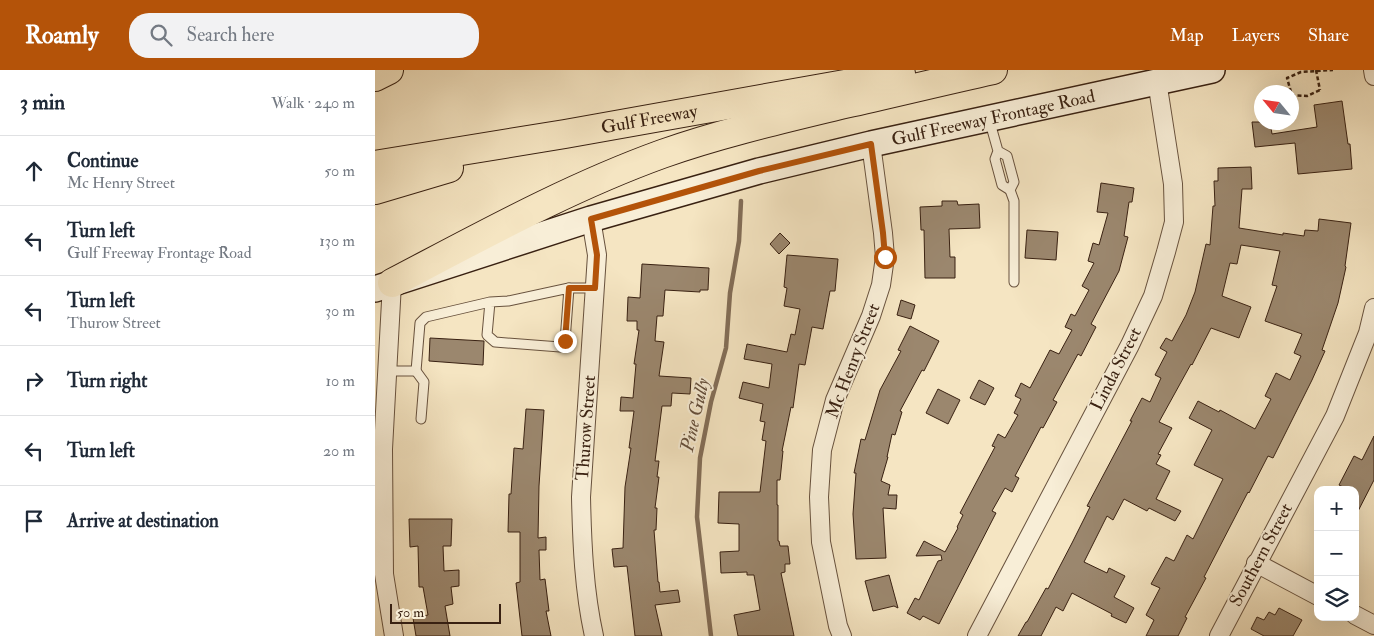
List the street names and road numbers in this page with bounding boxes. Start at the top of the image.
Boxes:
street label: Gulf Freeway Frontage Road [889,84,1097,151]
street label: Gulf Freeway [599,99,700,139]
street label: Mc Henry Street [821,300,886,422]
street label: Linda Street [1085,323,1147,415]
street label: Thurow Street [571,374,601,481]
street label: Southern Street [1224,499,1298,611]

